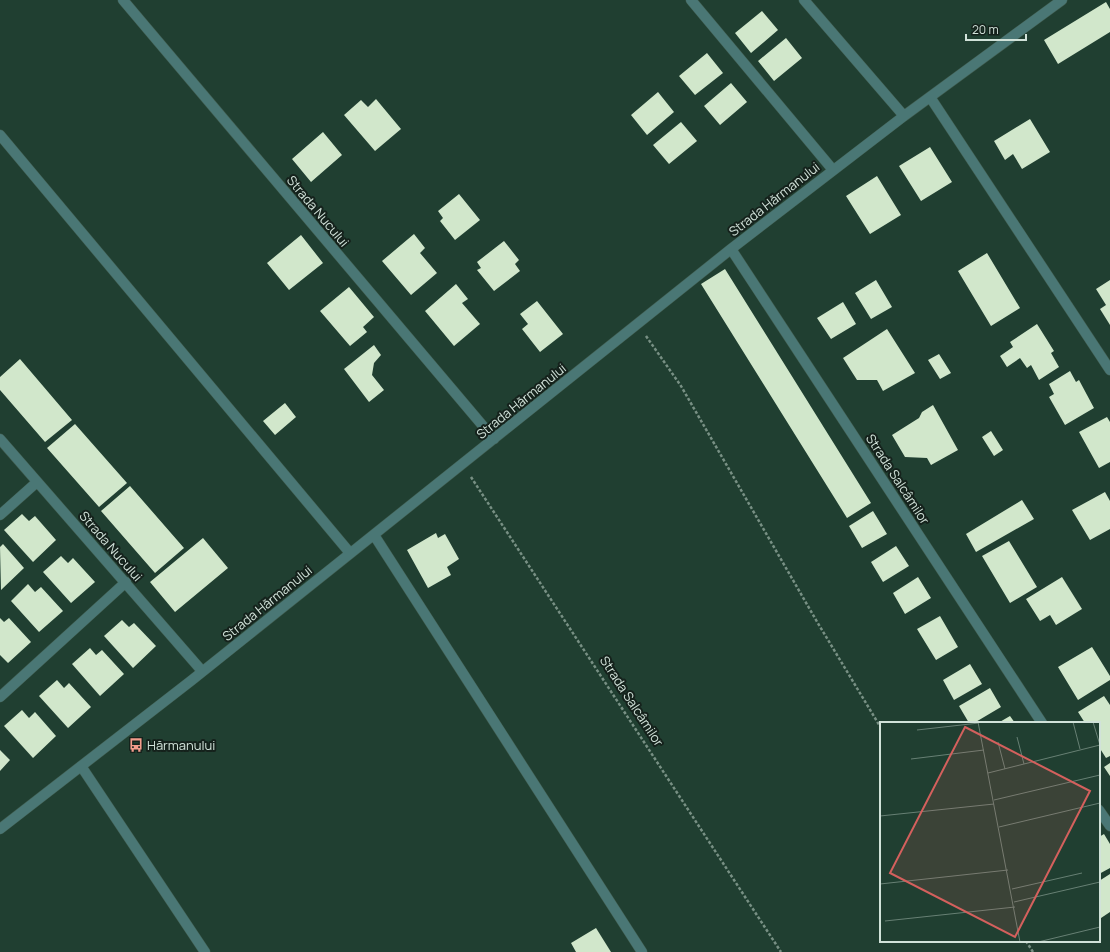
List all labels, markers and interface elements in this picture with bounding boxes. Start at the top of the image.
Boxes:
scale bar [966,16,1026,42]
text: 20 m [972,21,999,38]
street label: Strada Hărmanului [725,158,823,240]
street label: Strada Nucului [283,172,353,250]
street label: Strada Hărmanului [472,359,570,443]
street label: Strada Salcâmilor [862,430,934,528]
street label: Strada Nucului [75,507,147,585]
street label: Strada Hărmanului [218,561,316,645]
street label: Strada Salcâmilor [596,652,668,750]
inset map [880,722,1100,942]
place label: Hărmanului [147,736,215,754]
bus stop icon: Hărmanului [128,737,144,753]

